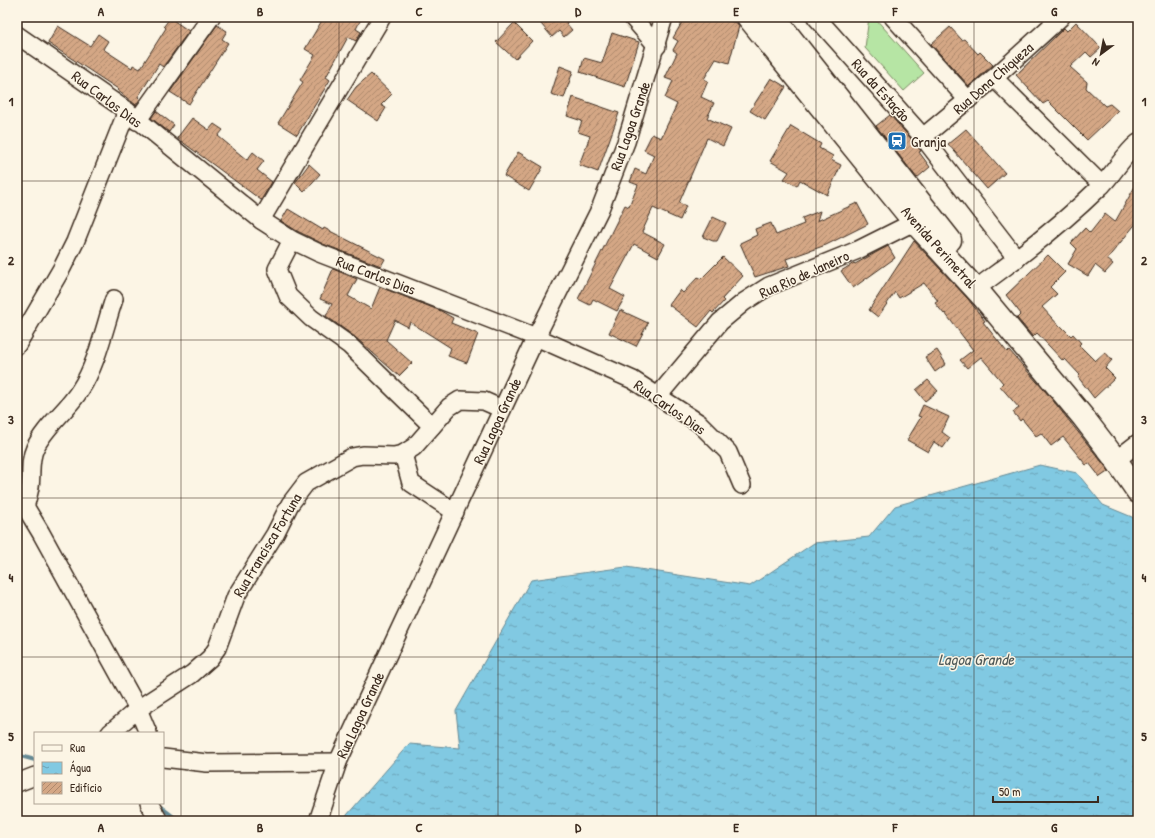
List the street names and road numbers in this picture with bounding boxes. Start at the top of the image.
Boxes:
street label: Rua Dona Chiqueza [948,37,1038,119]
street label: Rua da Estação [847,54,915,126]
street label: Rua Carlos Dias [67,66,147,133]
street label: Rua Lagoa Grande [605,79,655,173]
street label: Avenida Perimetral [896,201,982,293]
street label: Rua Rio de Janeiro [756,245,852,303]
street label: Rua Carlos Dias [333,250,419,300]
street label: Rua Lagoa Grande [468,374,526,468]
street label: Rua Carlos Dias [630,374,710,440]
street label: Rua Francisca Fortuna [228,489,306,601]
street label: Rua Lagoa Grande [331,668,389,762]

